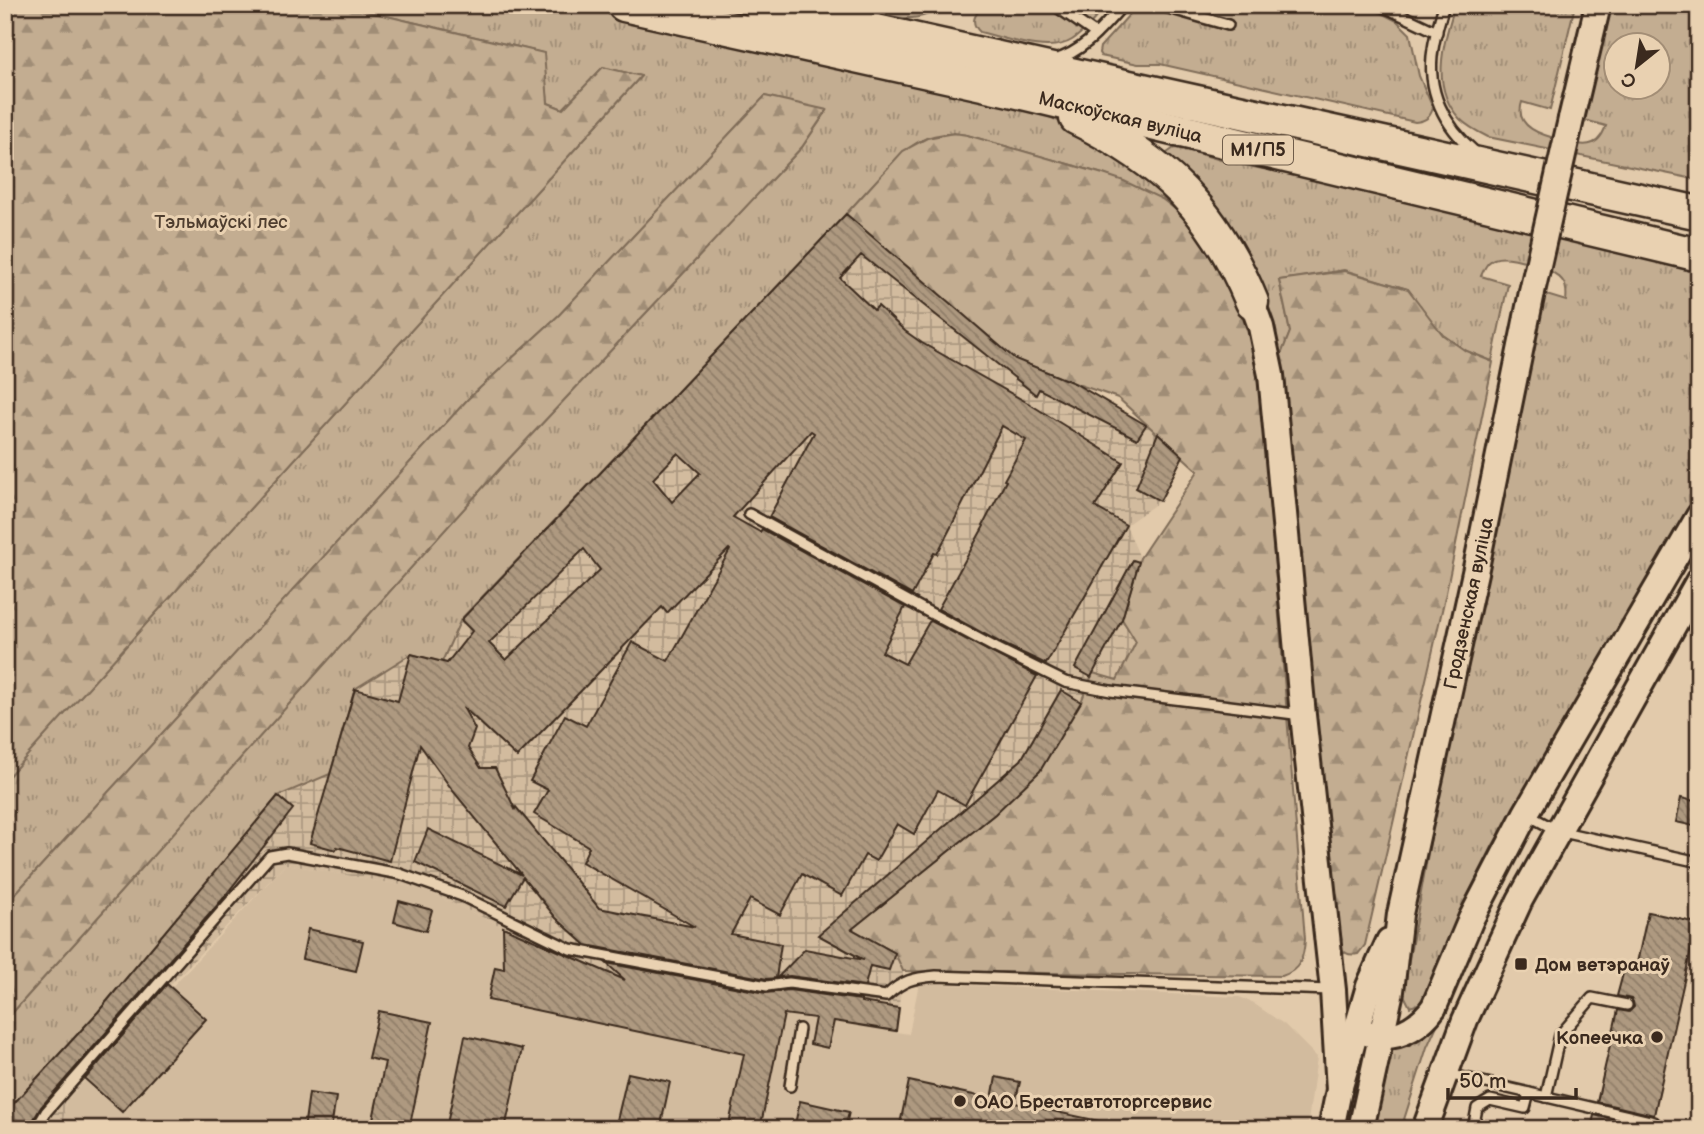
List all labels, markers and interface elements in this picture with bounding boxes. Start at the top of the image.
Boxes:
north arrow [1602,32,1672,102]
text: С [1618,66,1641,93]
street label: Маскоўская вуліца [1036,87,1204,149]
road number: М1/П5 [1223,135,1293,164]
park label: Тэльмаўскі лес [154,211,288,234]
street label: Гродзенская вуліца [1440,515,1499,692]
place label: Дом ветэранаў [1535,954,1670,977]
marker: Дом ветэранаў [1513,956,1529,972]
place label: Копеечка [1556,1027,1644,1050]
marker: Копеечка [1649,1029,1665,1045]
scale bar [1448,1057,1576,1101]
text: 50 m [1459,1069,1506,1094]
place label: ОАО Бреставтоторгсервис [974,1091,1213,1114]
marker: ОАО Бреставтоторгсервис [952,1093,968,1109]

